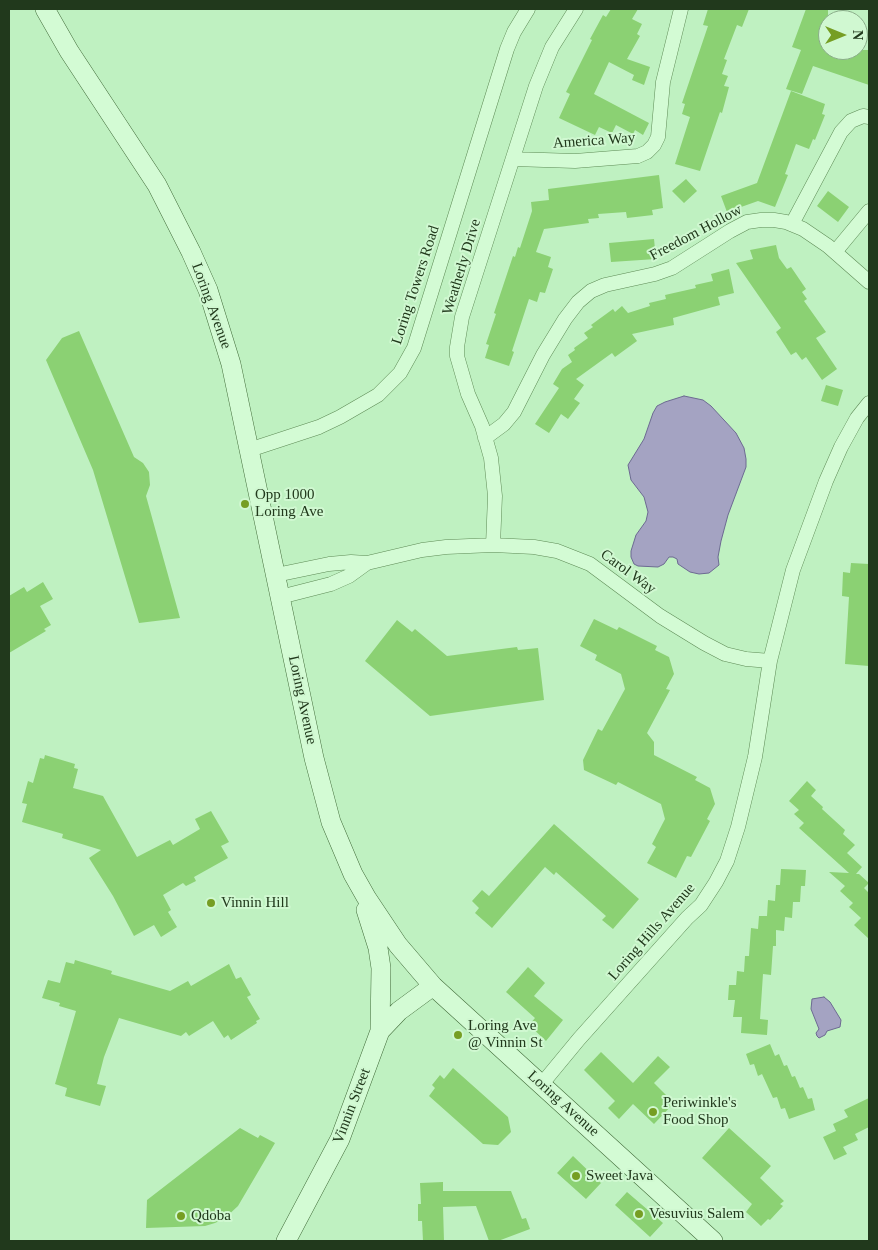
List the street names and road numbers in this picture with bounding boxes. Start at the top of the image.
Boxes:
street label: America Way [552,129,636,153]
street label: Freedom Hollow [647,201,745,265]
street label: Weatherly Drive [439,217,485,317]
street label: Loring Towers Road [388,223,444,347]
street label: Loring Avenue [187,261,235,351]
street label: Carol Way [597,546,659,598]
street label: Loring Avenue [284,654,320,746]
street label: Loring Hills Avenue [605,880,699,984]
street label: Vinnin Street [329,1066,375,1146]
street label: Loring Avenue [523,1067,603,1141]

